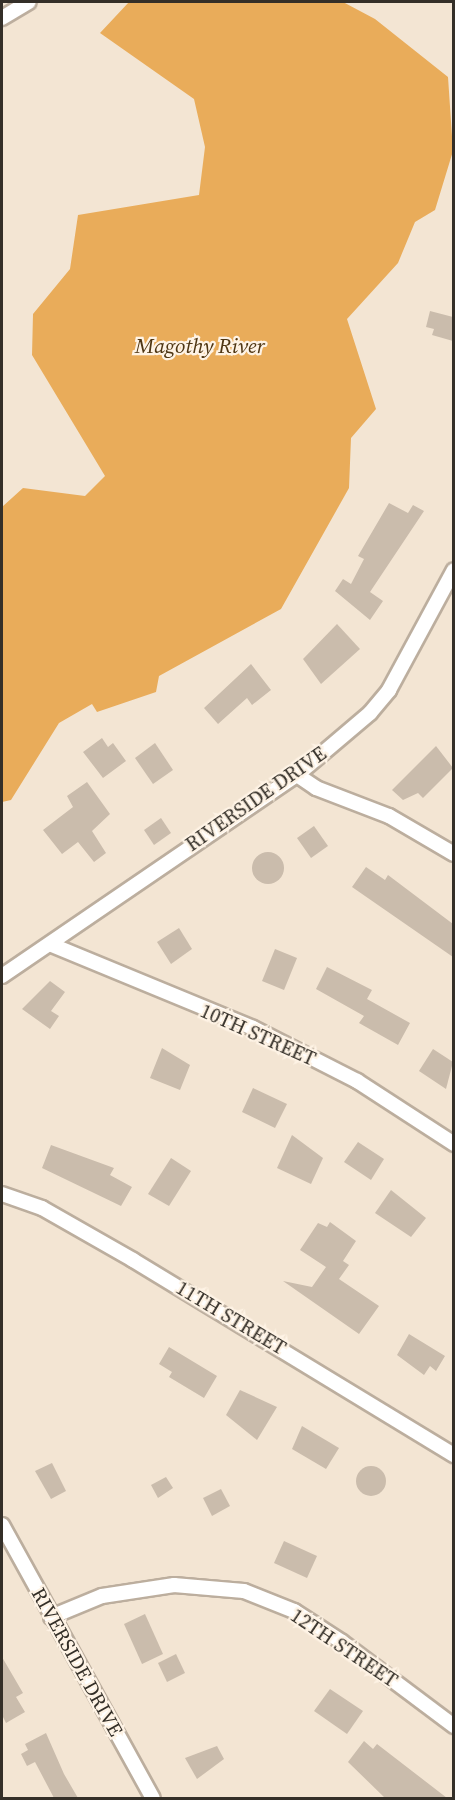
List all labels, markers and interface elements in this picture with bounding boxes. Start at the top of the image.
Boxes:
water label: Magothy River [135,333,265,359]
street label: RIVERSIDE DRIVE [181,741,331,857]
street label: 10TH STREET [197,999,319,1071]
street label: 11TH STREET [172,1276,290,1360]
street label: RIVERSIDE DRIVE [26,1583,128,1741]
street label: 12TH STREET [286,1603,402,1693]

